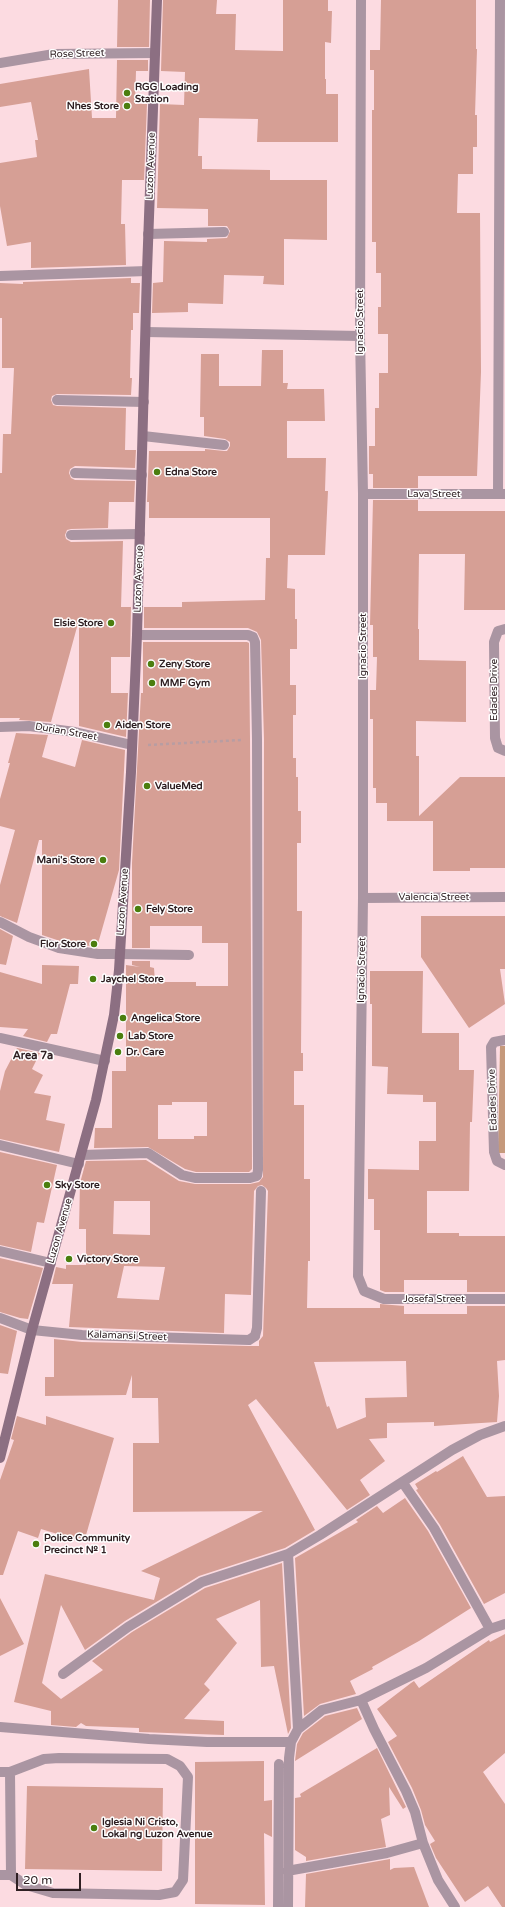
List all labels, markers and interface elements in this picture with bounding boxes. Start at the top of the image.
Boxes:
street label: Rose Street [49,47,105,61]
place label: RGG Loading Station [135,81,199,104]
marker: RGG Loading Station [122,88,132,98]
place label: Nhes Store [67,100,119,112]
marker: Nhes Store [122,101,132,111]
street label: Luzon Avenue [144,132,158,200]
street label: Ignacio Street [354,289,366,355]
place label: Edna Store [165,466,217,478]
marker: Edna Store [152,467,162,477]
street label: Lava Street [407,488,461,500]
street label: Luzon Avenue [132,545,146,613]
street label: Ignacio Street [357,613,369,679]
place label: Elsie Store [53,617,103,629]
marker: Elsie Store [106,618,116,628]
place label: Zeny Store [159,658,210,670]
marker: Zeny Store [146,659,156,669]
street label: Edades Drive [488,659,500,721]
place label: MMF Gym [160,677,210,689]
marker: MMF Gym [147,678,157,688]
place label: Aiden Store [115,719,171,731]
marker: Aiden Store [102,720,112,730]
street label: Durian Street [34,721,98,743]
place label: ValueMed [155,780,203,792]
marker: ValueMed [142,781,152,791]
place label: Mani's Store [36,854,95,866]
marker: Mani's Store [98,855,108,865]
street label: Luzon Avenue [115,868,131,936]
street label: Valencia Street [399,891,469,903]
place label: Fely Store [146,903,193,915]
marker: Fely Store [133,904,143,914]
street label: Ignacio Street [355,937,369,1003]
place label: Flor Store [40,938,86,950]
marker: Flor Store [89,939,99,949]
place label: Jaychel Store [101,973,164,985]
marker: Jaychel Store [88,974,98,984]
place label: Angelica Store [131,1012,200,1024]
marker: Angelica Store [118,1013,128,1023]
place label: Lab Store [128,1030,173,1042]
marker: Lab Store [115,1031,125,1041]
place label: Dr. Care [126,1046,164,1058]
marker: Dr. Care [113,1047,123,1057]
district label: Area 7a [13,1049,53,1063]
street label: Edades Drive [486,1069,500,1131]
place label: Sky Store [55,1179,100,1191]
marker: Sky Store [42,1180,52,1190]
street label: Luzon Avenue [45,1197,75,1265]
place label: Victory Store [77,1253,138,1265]
marker: Victory Store [64,1254,74,1264]
street label: Josefa Street [403,1293,465,1305]
street label: Kalamansi Street [87,1329,167,1343]
place label: Police Community Precinct № 1 [44,1532,130,1556]
marker: Police Community Precinct № 1 [31,1539,41,1549]
place label: Iglesia Ni Cristo, Lokal ng Luzon Avenue [102,1816,212,1840]
marker: Iglesia Ni Cristo, Lokal ng Luzon Avenue [89,1823,99,1833]
scale bar [18,1865,83,1891]
text: 20 m [23,1873,52,1887]

